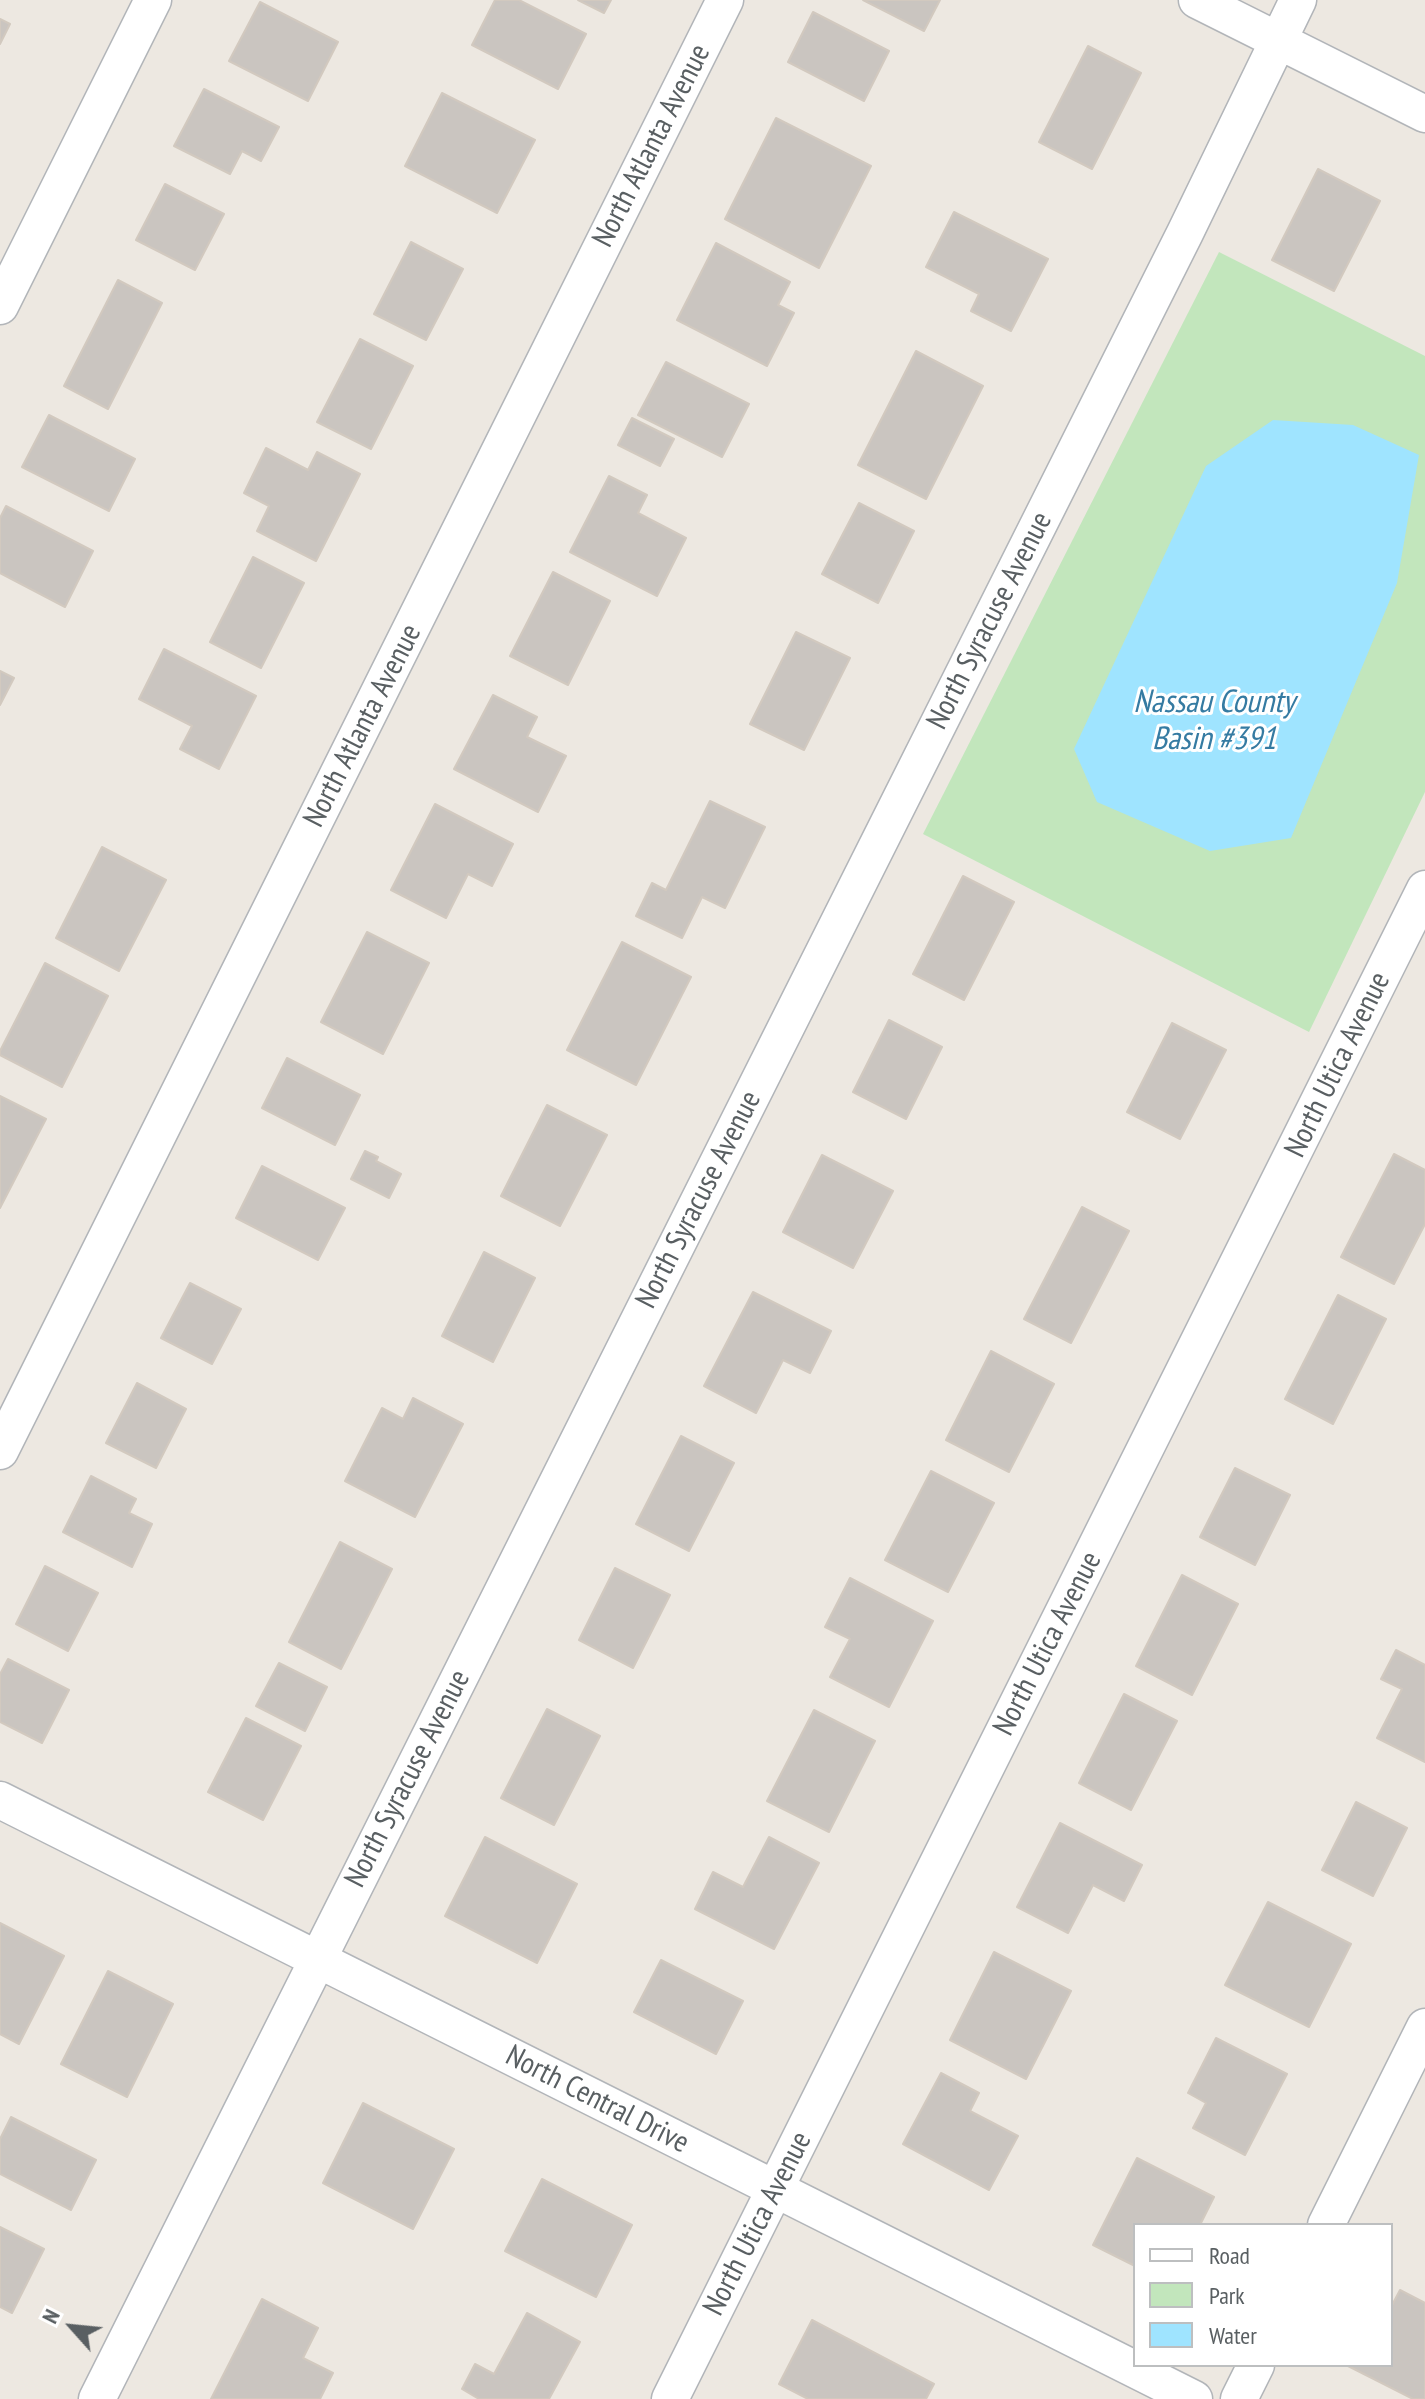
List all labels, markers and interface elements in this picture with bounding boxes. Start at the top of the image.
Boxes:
street label: North Atlanta Avenue [585,39,719,253]
street label: North Syracuse Avenue [920,507,1060,735]
street label: North Atlanta Avenue [296,619,430,833]
water label: Nassau County Basin #391 [1133,684,1295,759]
street label: North Utica Avenue [1278,967,1398,1163]
street label: North Syracuse Avenue [629,1086,769,1314]
street label: North Utica Avenue [986,1546,1110,1742]
street label: North Syracuse Avenue [338,1665,478,1893]
street label: North Central Drive [499,2038,695,2162]
street label: North Utica Avenue [696,2126,820,2322]
legend [1133,2223,1393,2367]
text: Road [1209,2240,1250,2271]
text: Park [1209,2280,1245,2311]
north arrow [32,2287,112,2367]
text: N [35,2304,66,2328]
text: Water [1209,2320,1257,2351]

